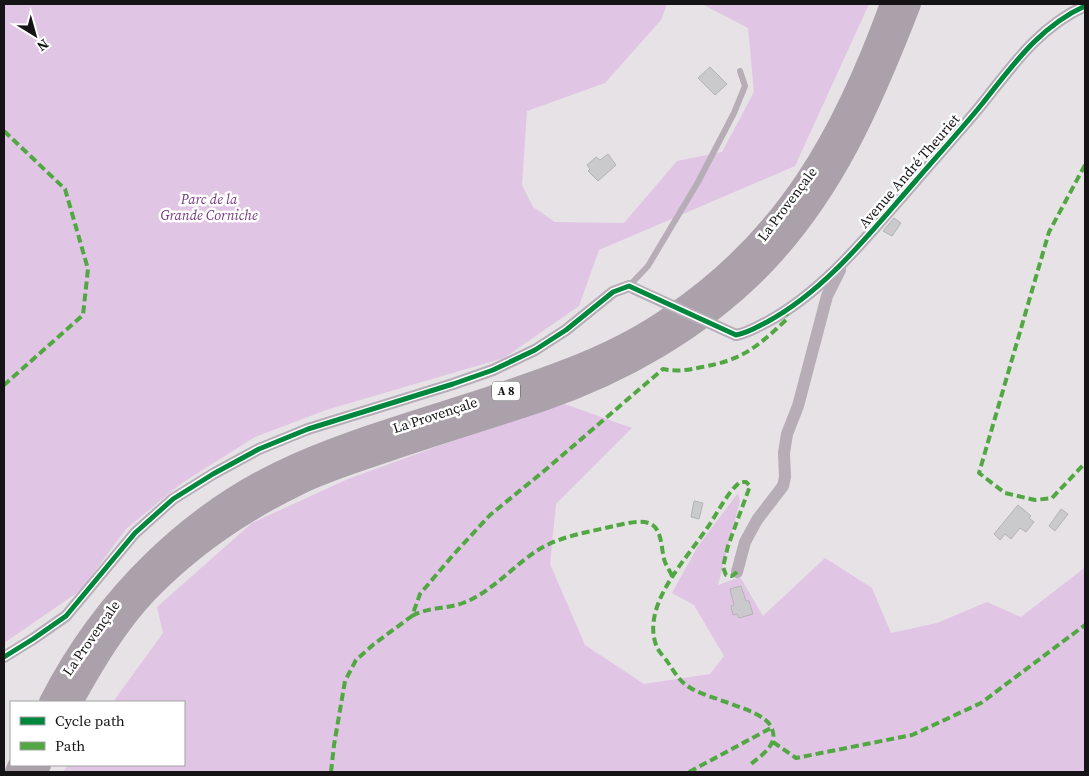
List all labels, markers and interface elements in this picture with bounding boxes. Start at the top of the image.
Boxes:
north arrow [10,10,60,60]
text: N [33,34,53,56]
street label: Avenue André Theuriet [854,109,964,232]
street label: La Provençale [753,163,821,245]
park label: Parc de la Grande Corniche [160,189,258,225]
road number: A 8 [492,382,520,401]
street label: La Provençale [390,392,480,438]
street label: La Provençale [58,596,124,680]
legend [10,701,185,766]
text: Cycle path [55,710,125,731]
text: Path [55,735,85,756]

